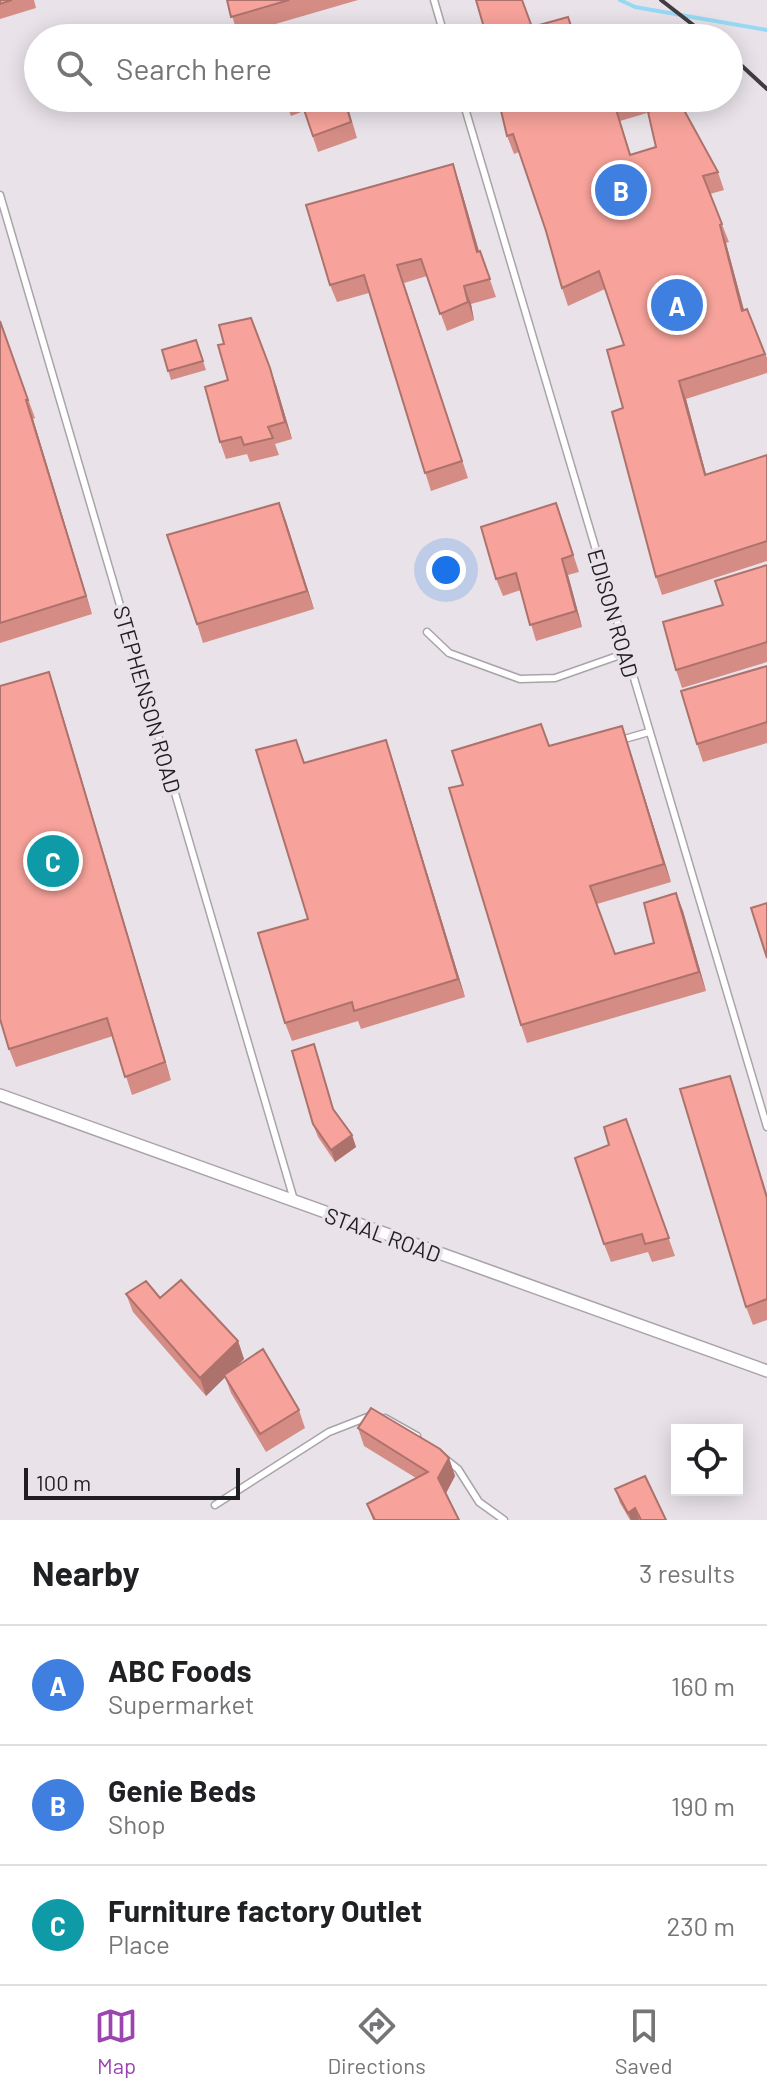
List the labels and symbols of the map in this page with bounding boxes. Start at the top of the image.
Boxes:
pin: B [595,160,647,220]
pin: A [651,275,703,335]
street label: EDISON ROAD [583,546,645,680]
your location [426,550,466,590]
street label: STEPHENSON ROAD [109,602,187,796]
pin: C [27,831,79,891]
street label: STAAL ROAD [322,1201,444,1267]
scale bar [24,1464,240,1500]

